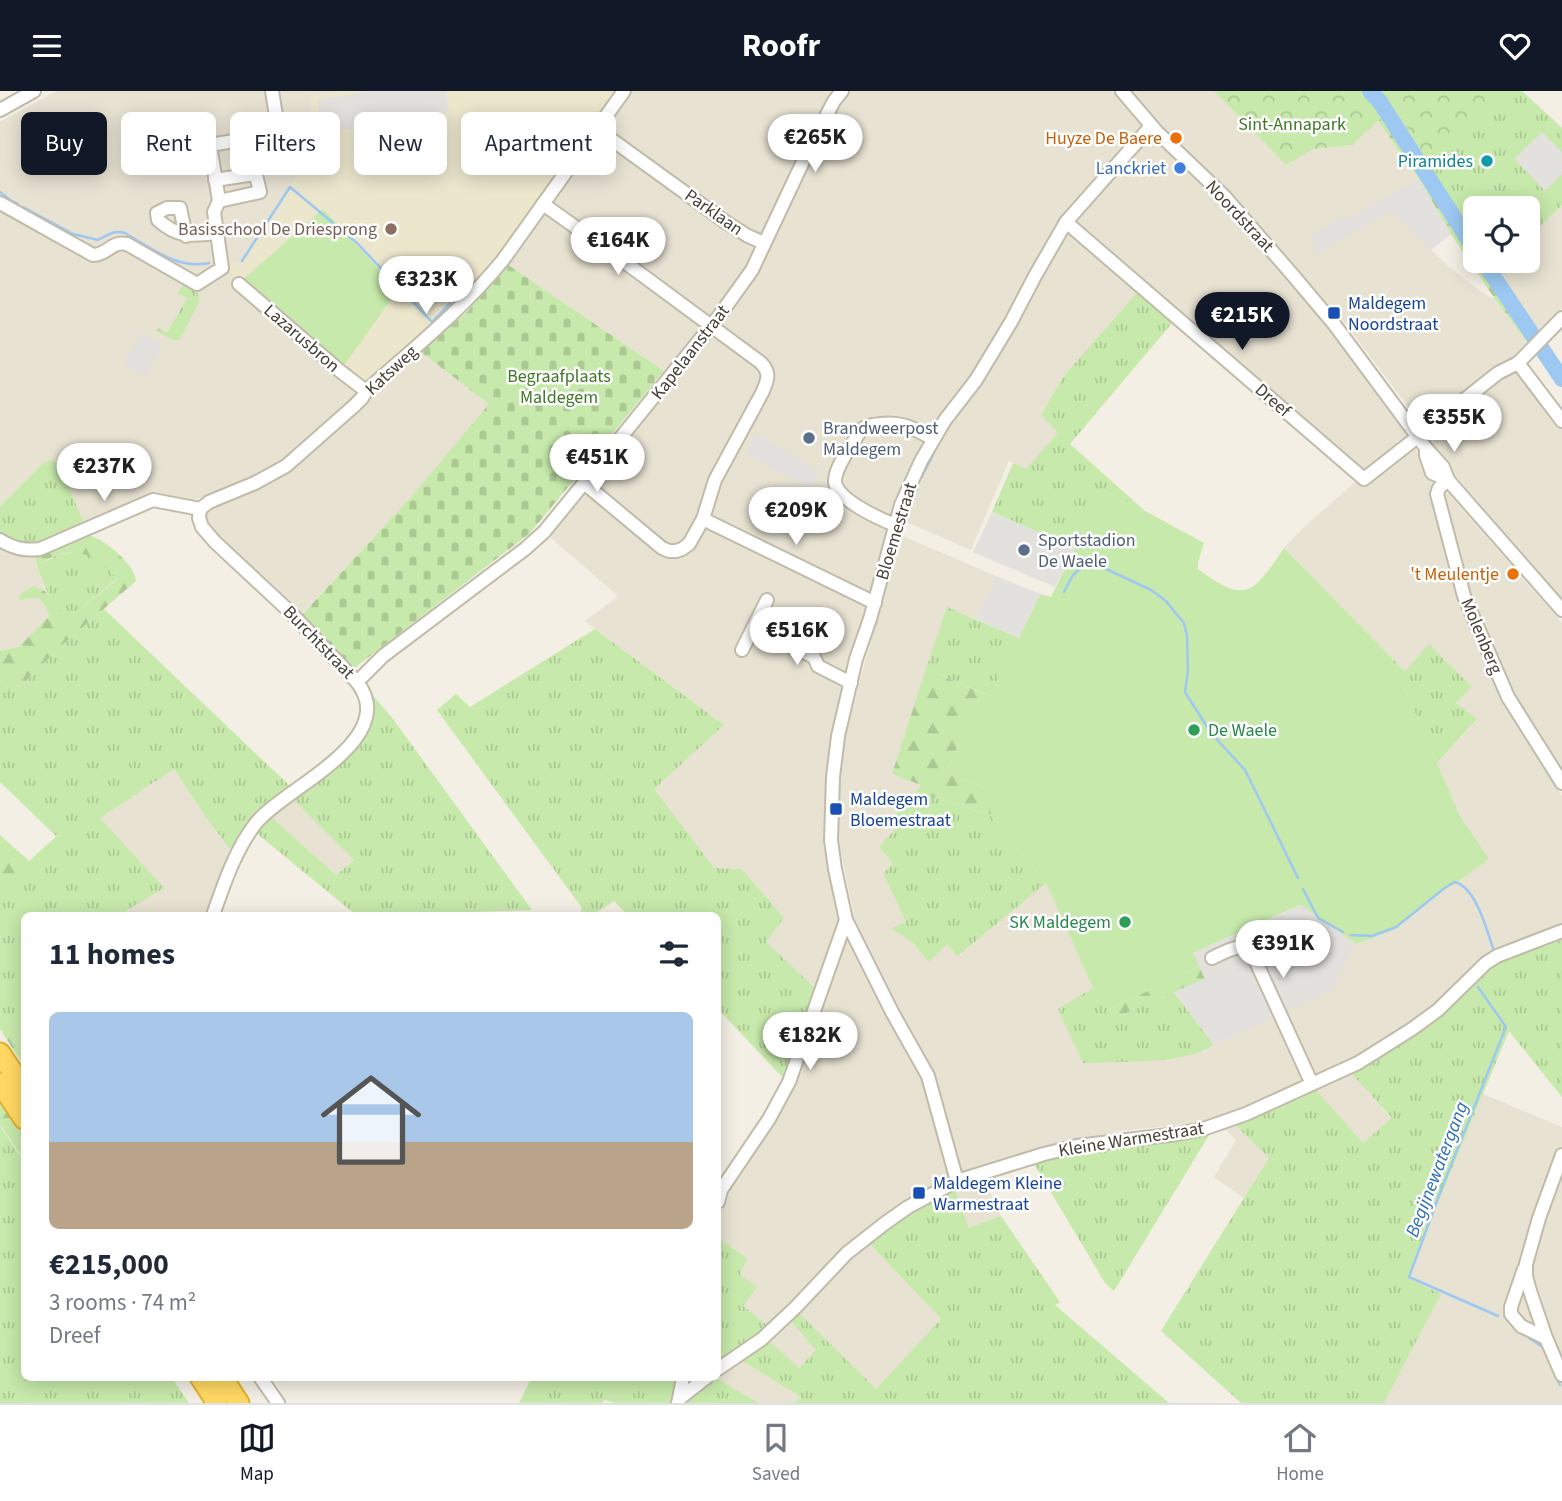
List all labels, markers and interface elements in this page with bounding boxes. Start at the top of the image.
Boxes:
text: Roofr [742,23,820,69]
icon: menu [28,27,66,65]
icon: heart [1496,27,1534,65]
chip: Buy [21,112,107,175]
chip: Rent [121,112,216,175]
chip: Filters [230,112,340,175]
chip: New [354,112,447,175]
chip: Apartment [461,112,616,175]
park label: Sint-Annapark [1238,112,1346,137]
pin: €265K [766,115,864,174]
text: €265K [784,120,846,153]
place label: Huyze De Baere [1045,126,1162,151]
marker: Huyze De Baere [1168,130,1184,146]
place label: Piramides [1398,149,1473,174]
marker: Piramides [1479,153,1495,169]
place label: Lanckriet [1096,156,1166,181]
marker: Lanckriet [1172,160,1188,176]
street label: Noordstraat [1200,175,1280,258]
street label: Parklaan [679,183,748,242]
map controls [1463,196,1540,273]
button: locate [1463,196,1540,273]
place label: Basisschool De Driesprong [178,217,377,242]
pin: €164K [569,218,667,277]
marker: Basisschool De Driesprong [383,221,399,237]
text: €164K [587,223,649,256]
pin: €323K [377,257,475,316]
text: €323K [395,262,457,295]
place label: Maldegem Noordstraat [1348,291,1438,337]
pin: €215K [1193,293,1291,352]
street label: Lazarusbron [258,298,345,378]
text: €215K [1211,298,1273,331]
street label: Kapelaanstraat [645,300,735,405]
marker: Maldegem Noordstraat [1326,305,1342,321]
street label: Katsweg [360,340,423,401]
park label: Begraafplaats Maldegem [507,364,611,410]
street label: Dreef [1249,378,1297,423]
pin: €355K [1405,395,1503,454]
text: €355K [1423,400,1485,433]
place label: Brandweerpost Maldegem [823,416,938,462]
marker: Brandweerpost Maldegem [801,430,817,446]
pin: €451K [548,435,646,494]
text: €451K [566,440,628,473]
pin: €237K [55,443,153,503]
text: €237K [73,449,135,482]
street label: Bloemestraat [870,479,923,583]
pin: €209K [747,487,845,547]
text: €209K [765,493,827,526]
place label: Sportstadion De Waele [1038,528,1135,574]
marker: Sportstadion De Waele [1016,542,1032,558]
place label: 't Meulentje [1410,562,1499,587]
marker: 't Meulentje [1505,566,1521,582]
street label: Molenberg [1454,594,1509,678]
street label: Burchtstraat [277,600,360,685]
pin: €516K [748,607,846,667]
text: €516K [766,613,828,646]
place label: De Waele [1208,718,1277,743]
marker: De Waele [1186,722,1202,738]
place label: Maldegem Bloemestraat [850,787,951,833]
marker: Maldegem Bloemestraat [828,801,844,817]
place label: SK Maldegem [1009,910,1111,935]
marker: SK Maldegem [1117,914,1133,930]
pin: €391K [1234,921,1332,980]
text: €391K [1252,926,1314,959]
text: 11 homes [49,933,175,976]
icon: filters [655,935,693,973]
pin: €182K [761,1013,859,1072]
text: €182K [779,1018,841,1051]
icon: home [308,1057,434,1183]
water label: Begijnewatergang [1399,1098,1476,1241]
street label: Kleine Warmestraat [1057,1116,1206,1163]
place label: Maldegem Kleine Warmestraat [933,1171,1062,1217]
marker: Maldegem Kleine Warmestraat [911,1185,927,1201]
text: €215,000 [49,1243,169,1286]
text: 3 rooms · 74 m² [49,1286,196,1319]
text: Dreef [49,1319,100,1352]
tab: Map [238,1419,276,1488]
tab: Saved [752,1419,800,1488]
tab: Home [1276,1419,1324,1488]

